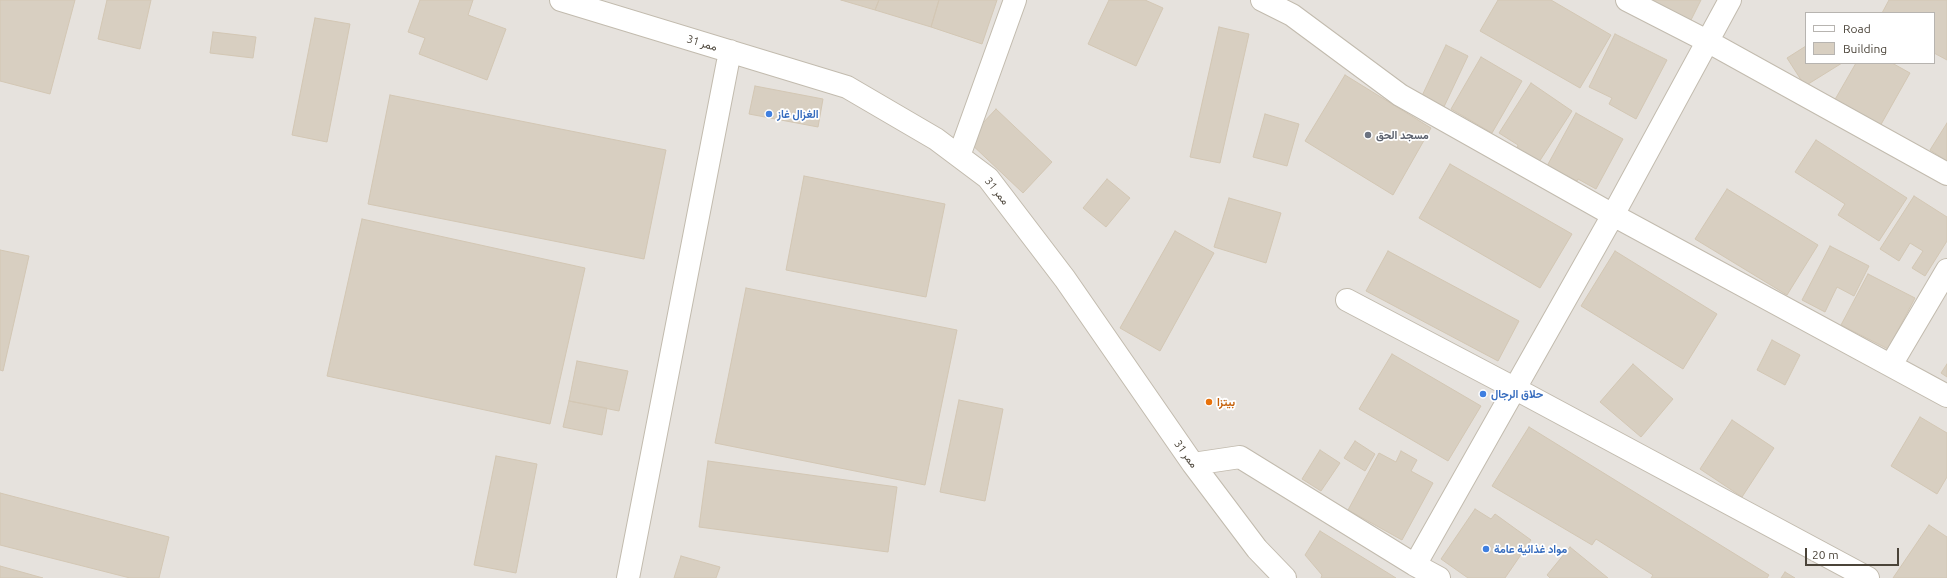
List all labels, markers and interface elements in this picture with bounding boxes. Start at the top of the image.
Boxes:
legend [1805,12,1935,64]
text: Road [1843,22,1871,35]
street label: ممر 31 [685,32,719,54]
text: Building [1843,42,1887,55]
place label: الغزال غاز [777,107,819,121]
marker: الغزال غاز [764,109,774,119]
place label: مسجد الحق [1376,128,1429,142]
marker: مسجد الحق [1363,130,1373,140]
street label: ممر 31 [982,175,1012,207]
place label: حلاق الرجال [1491,387,1543,401]
marker: حلاق الرجال [1478,389,1488,399]
place label: بيتزا [1217,395,1235,409]
marker: بيتزا [1204,397,1214,407]
street label: ممر 31 [1171,437,1201,471]
scale bar [1807,540,1901,566]
place label: مواد غذائية عامة [1494,542,1567,556]
marker: مواد غذائية عامة [1481,544,1491,554]
text: 20 m [1812,548,1839,561]

